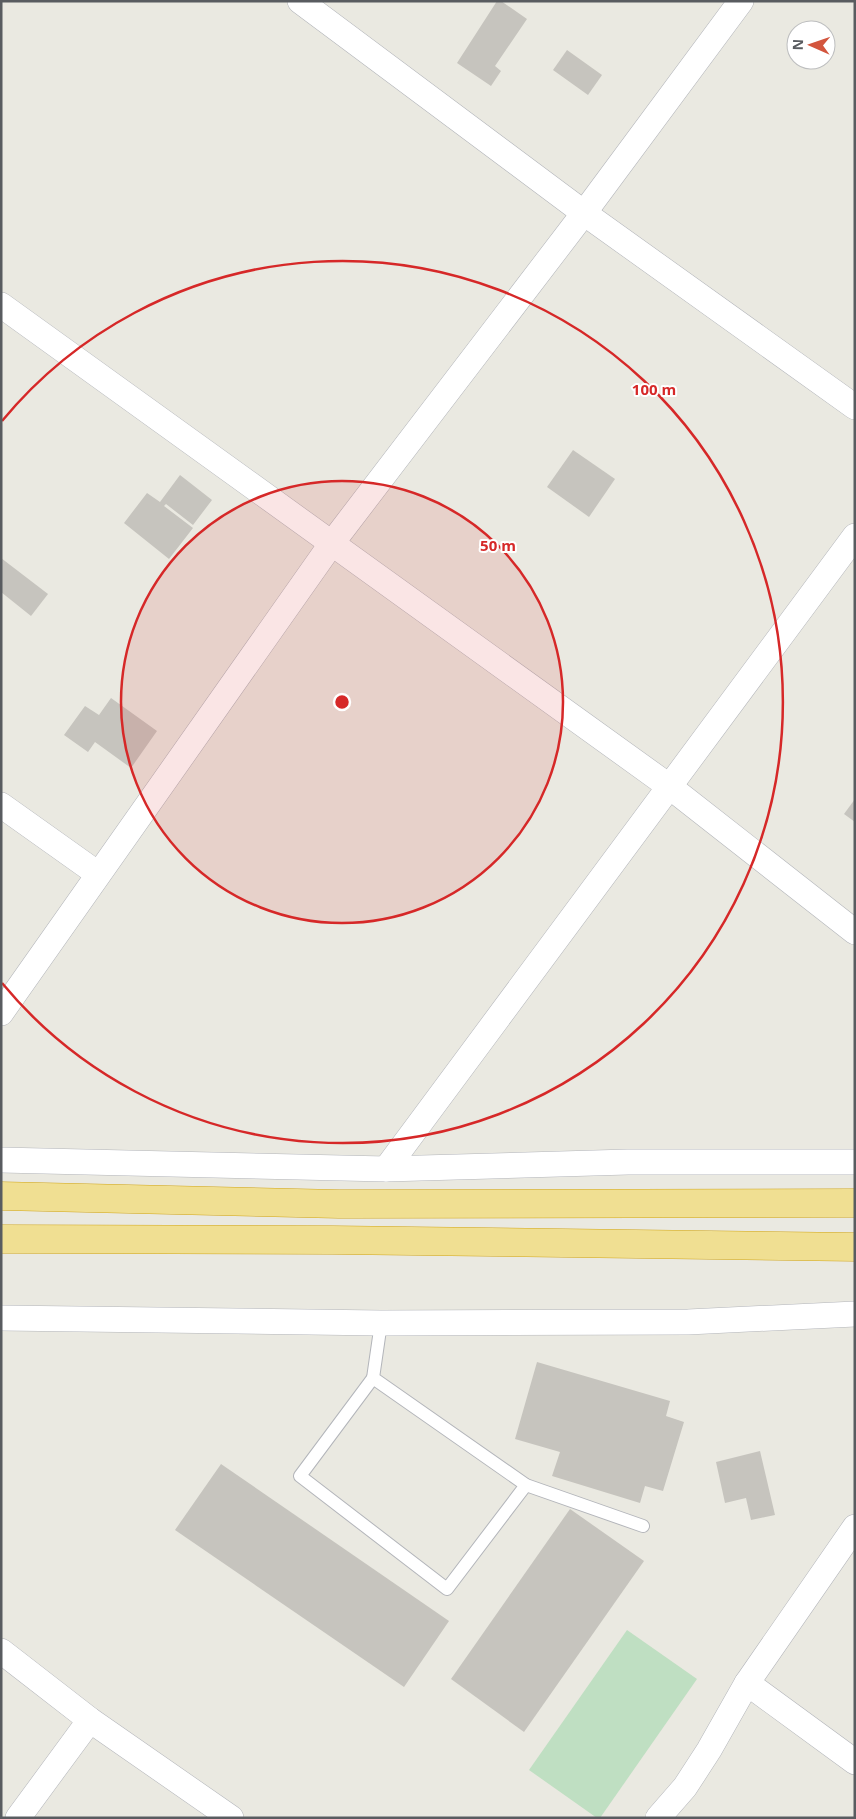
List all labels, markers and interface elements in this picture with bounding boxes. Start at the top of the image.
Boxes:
north arrow [786,20,836,70]
text: N [788,39,807,51]
text: 100 m [632,379,676,399]
text: 50 m [480,535,516,555]
centre of rings [333,693,351,711]

